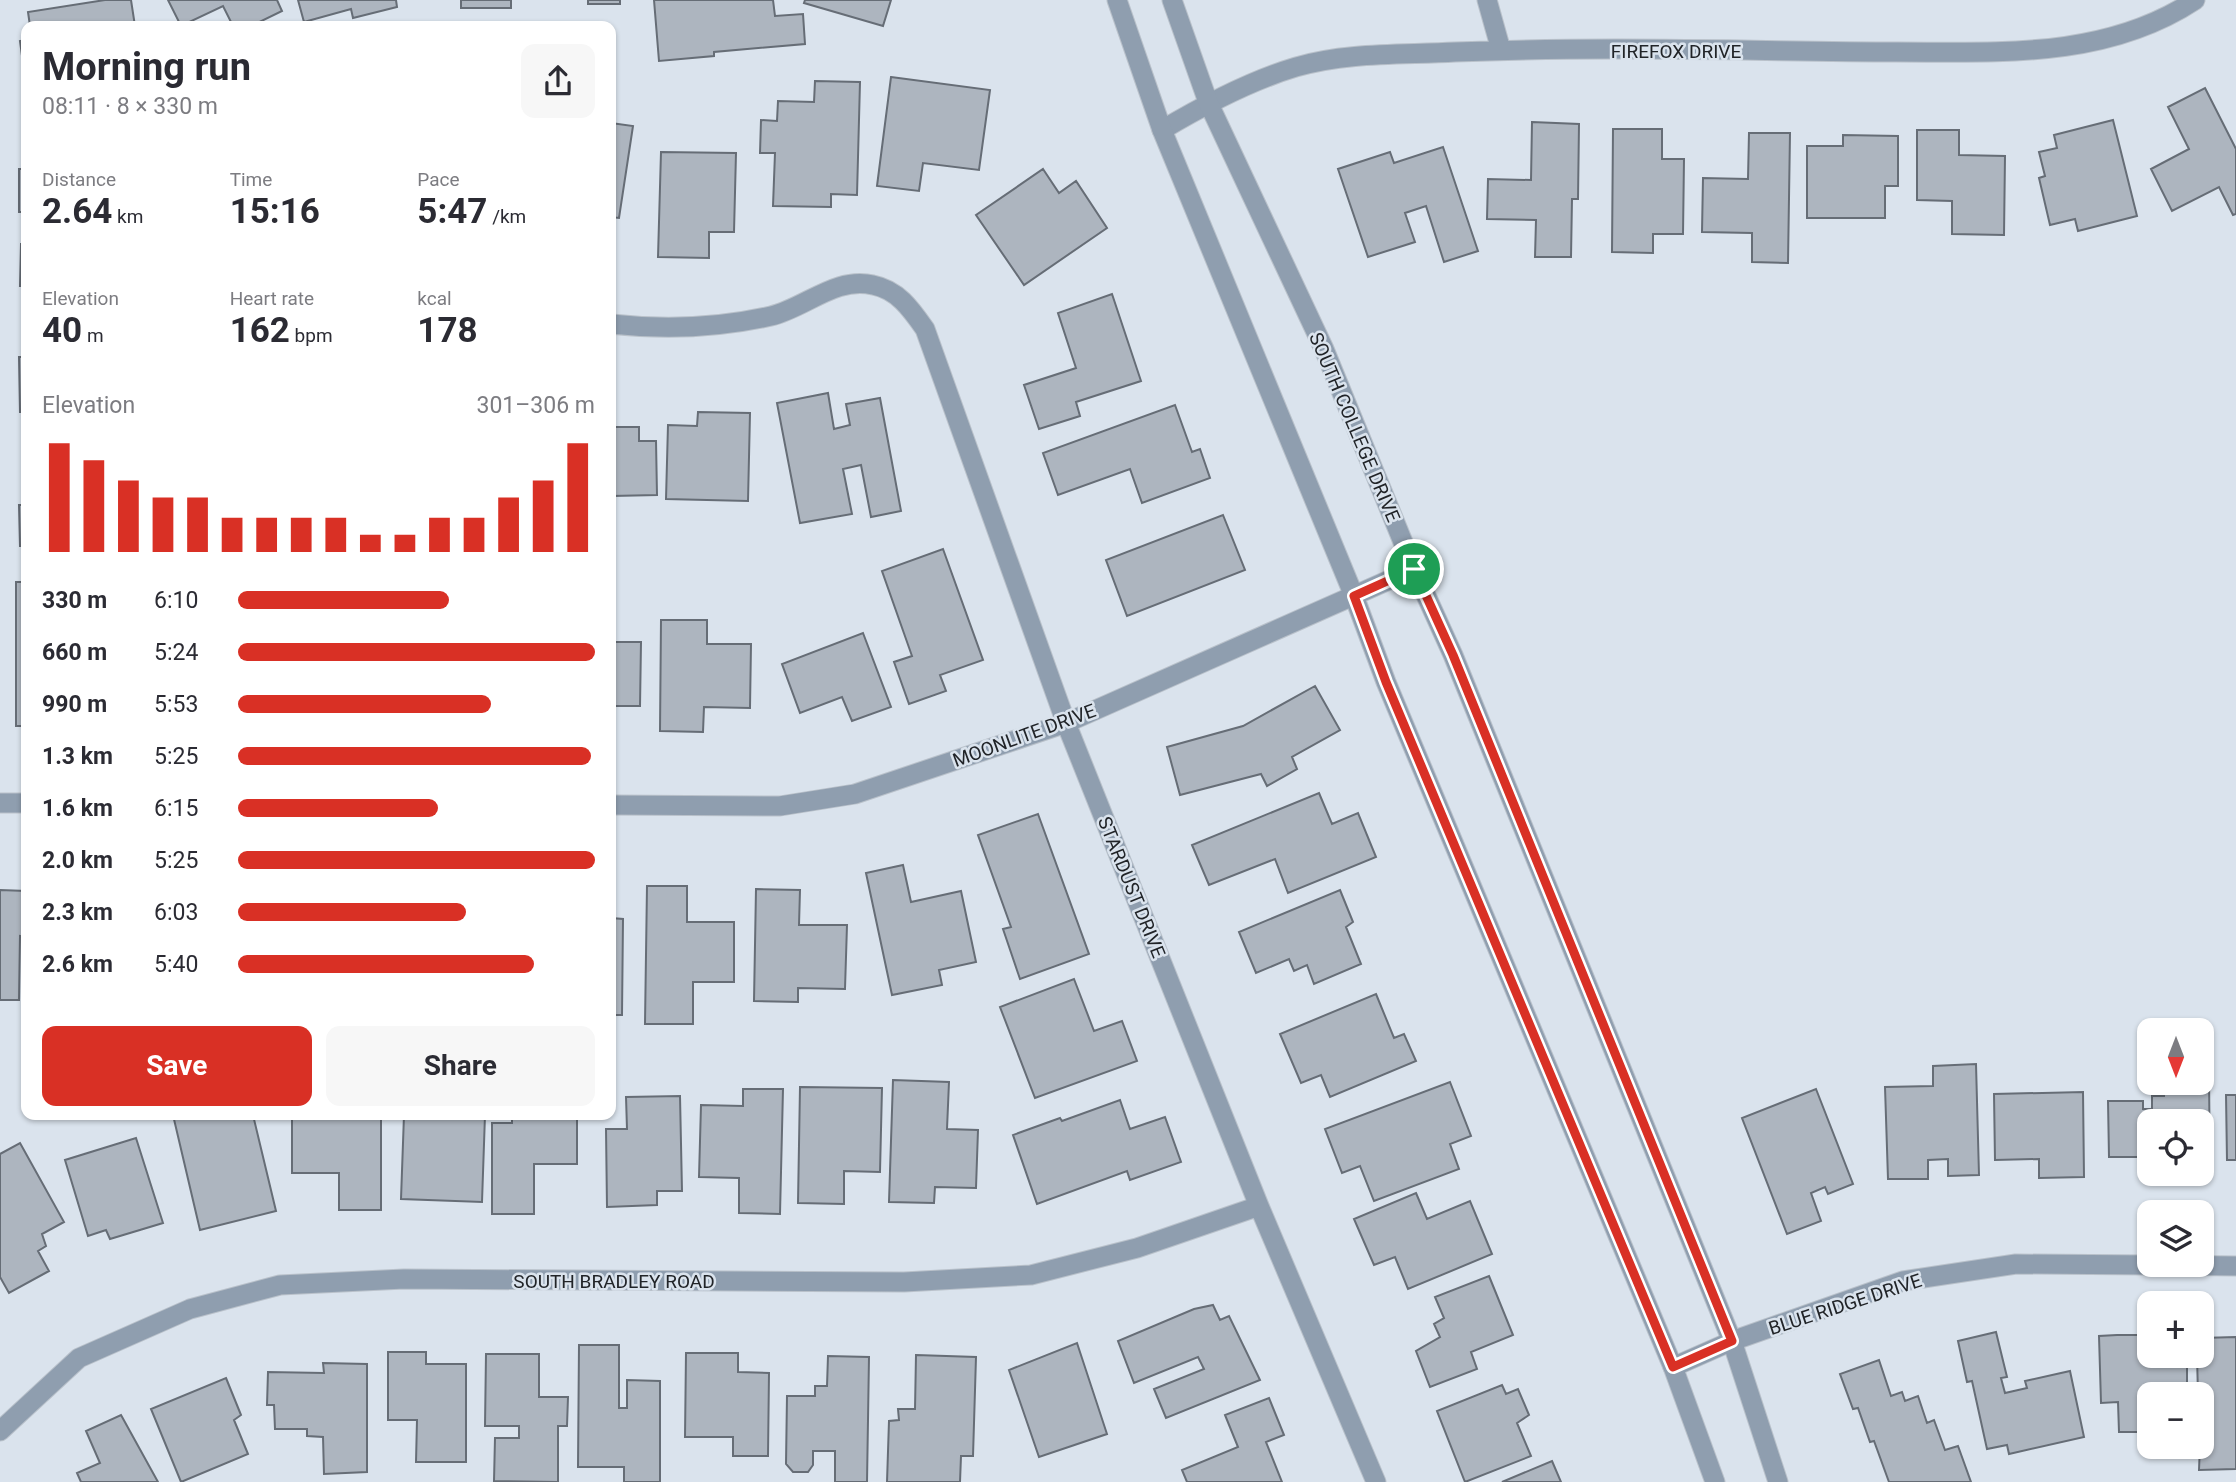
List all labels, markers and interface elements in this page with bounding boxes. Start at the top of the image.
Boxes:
street label: FIREFOX DRIVE [1611,40,1741,63]
button: share [521,44,595,118]
text: Morning run [42,45,251,89]
text: 08:11 · 8 × 330 m [42,93,218,120]
text: Distance [42,168,116,191]
text: Time [230,168,272,191]
text: Pace [417,168,460,191]
text: 2.64 [42,191,112,232]
text: 15:16 [230,191,320,232]
text: 5:47 [417,191,487,232]
text: km [112,205,143,228]
text: /km [487,205,526,228]
text: Elevation [42,287,119,310]
text: Heart rate [230,287,314,310]
text: kcal [417,287,452,310]
text: 40 [42,310,82,351]
text: 162 [230,310,290,351]
text: 178 [417,310,478,351]
text: m [82,324,104,347]
text: bpm [290,324,333,347]
street label: SOUTH COLLEGE DRIVE [1304,329,1405,526]
text: Elevation [42,392,135,419]
text: 301–306 m [476,392,595,419]
pin [1384,539,1444,599]
icon: arrive [1395,550,1433,588]
text: 330 m [42,587,107,614]
text: 6:10 [154,587,198,614]
text: 660 m [42,639,107,666]
text: 5:24 [154,639,198,666]
text: 990 m [42,691,107,718]
text: 5:53 [154,691,198,718]
street label: MOONLITE DRIVE [950,699,1099,772]
text: 1.3 km [42,743,113,770]
text: 5:25 [154,743,198,770]
text: 1.6 km [42,795,113,822]
text: 6:15 [154,795,198,822]
street label: STARDUST DRIVE [1093,813,1170,961]
text: 2.0 km [42,847,113,874]
text: 5:25 [154,847,198,874]
text: 2.3 km [42,899,113,926]
text: 6:03 [154,899,198,926]
text: 2.6 km [42,951,113,978]
text: 5:40 [154,951,198,978]
north arrow [2137,1018,2214,1096]
map controls [2137,1018,2214,1459]
button: Save [42,1026,312,1106]
button: Share [326,1026,595,1106]
button: locate [2137,1109,2214,1186]
button: layers [2137,1200,2214,1277]
street label: BLUE RIDGE DRIVE [1766,1269,1925,1340]
street label: SOUTH BRADLEY ROAD [513,1270,715,1293]
button: + [2137,1291,2214,1368]
button: − [2137,1382,2214,1459]

